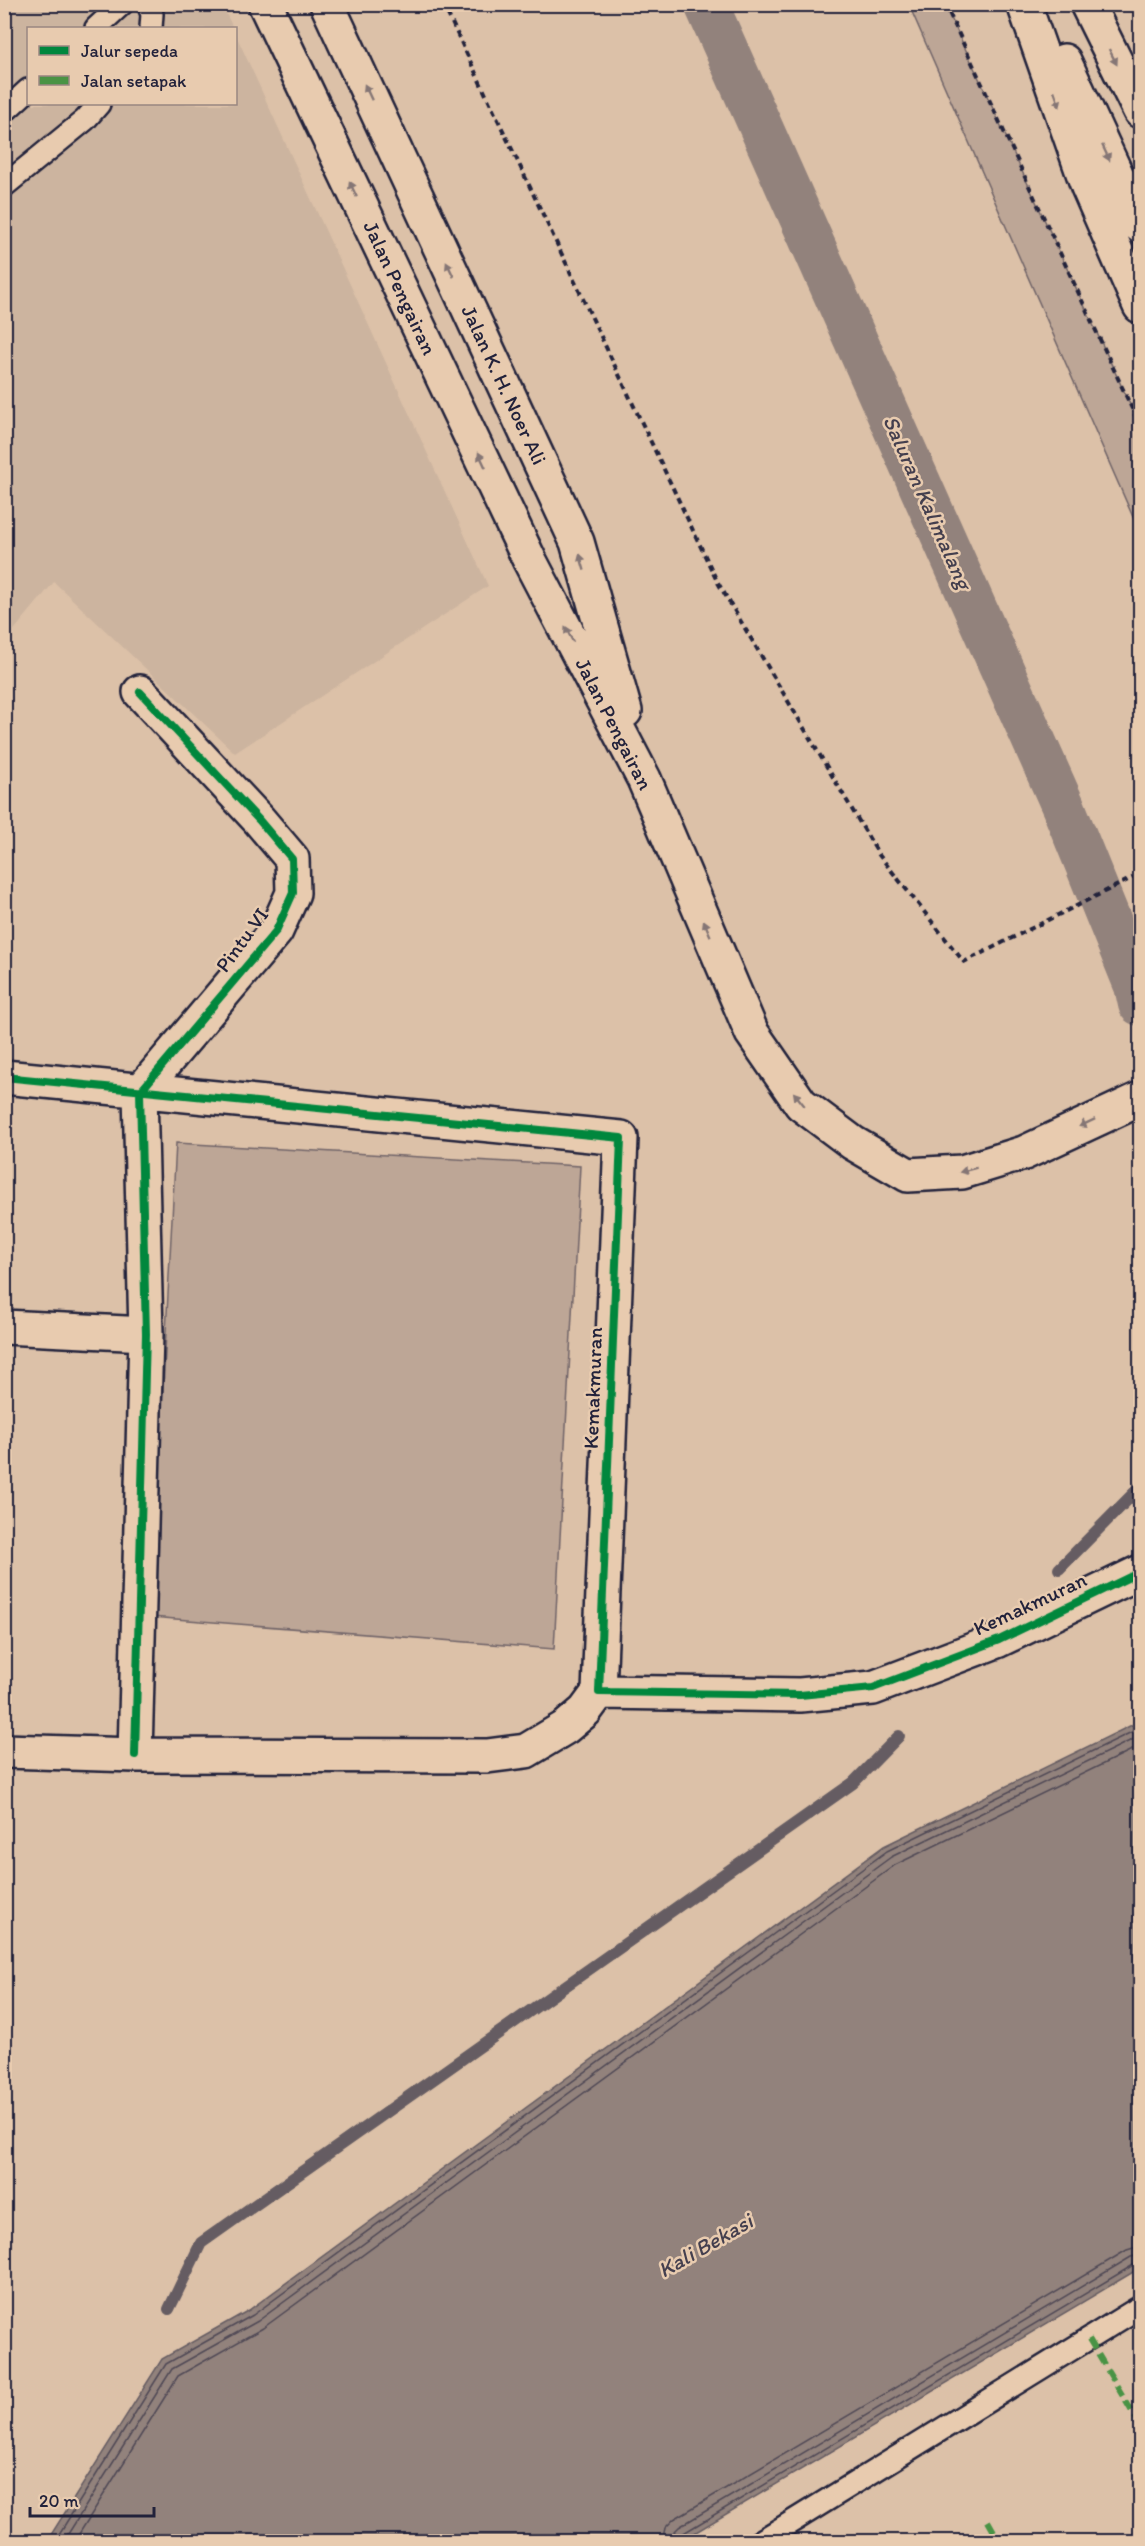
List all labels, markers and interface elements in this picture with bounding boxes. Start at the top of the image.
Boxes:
legend [27,27,237,105]
text: Jalur sepeda [81,40,178,62]
one-way arrow [1109,48,1118,65]
text: Jalan setapak [81,70,187,92]
one-way arrow [363,83,373,101]
one-way arrow [1053,90,1063,108]
one-way arrow [1102,145,1111,162]
one-way arrow [348,180,357,197]
street label: Jalan Pengairan [359,217,442,359]
one-way arrow [445,260,455,278]
street label: Jalan K. H. Noer Ali [457,301,552,469]
water label: Saluran Kalimalang [877,411,979,596]
one-way arrow [478,451,487,468]
one-way arrow [577,552,586,570]
one-way arrow [564,626,573,643]
street label: Jalan Pengairan [570,654,658,794]
street label: Pintu VI [210,903,273,977]
one-way arrow [702,918,712,936]
one-way arrow [793,1091,805,1106]
one-way arrow [1079,1119,1096,1128]
one-way arrow [959,1165,977,1175]
street label: Kemakmuran [578,1327,607,1449]
street label: Kemakmuran [969,1566,1090,1641]
water label: Kali Bekasi [653,2206,760,2283]
scale bar [30,2480,154,2518]
text: 20 m [39,2490,79,2512]

